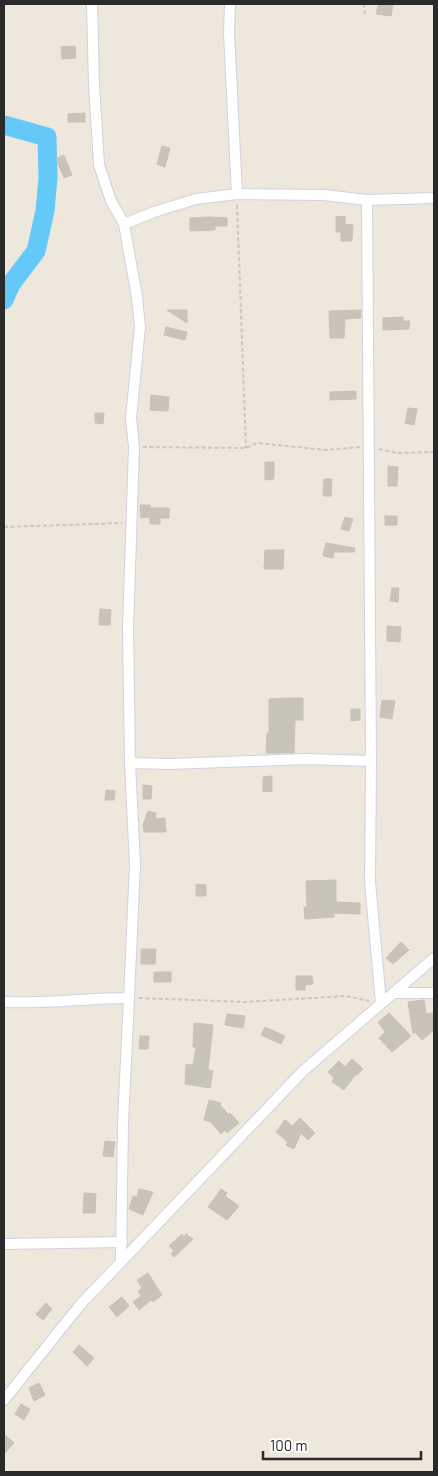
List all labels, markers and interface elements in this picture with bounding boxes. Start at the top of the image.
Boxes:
scale bar [263,1428,420,1460]
text: 100 m [270,1436,308,1454]

